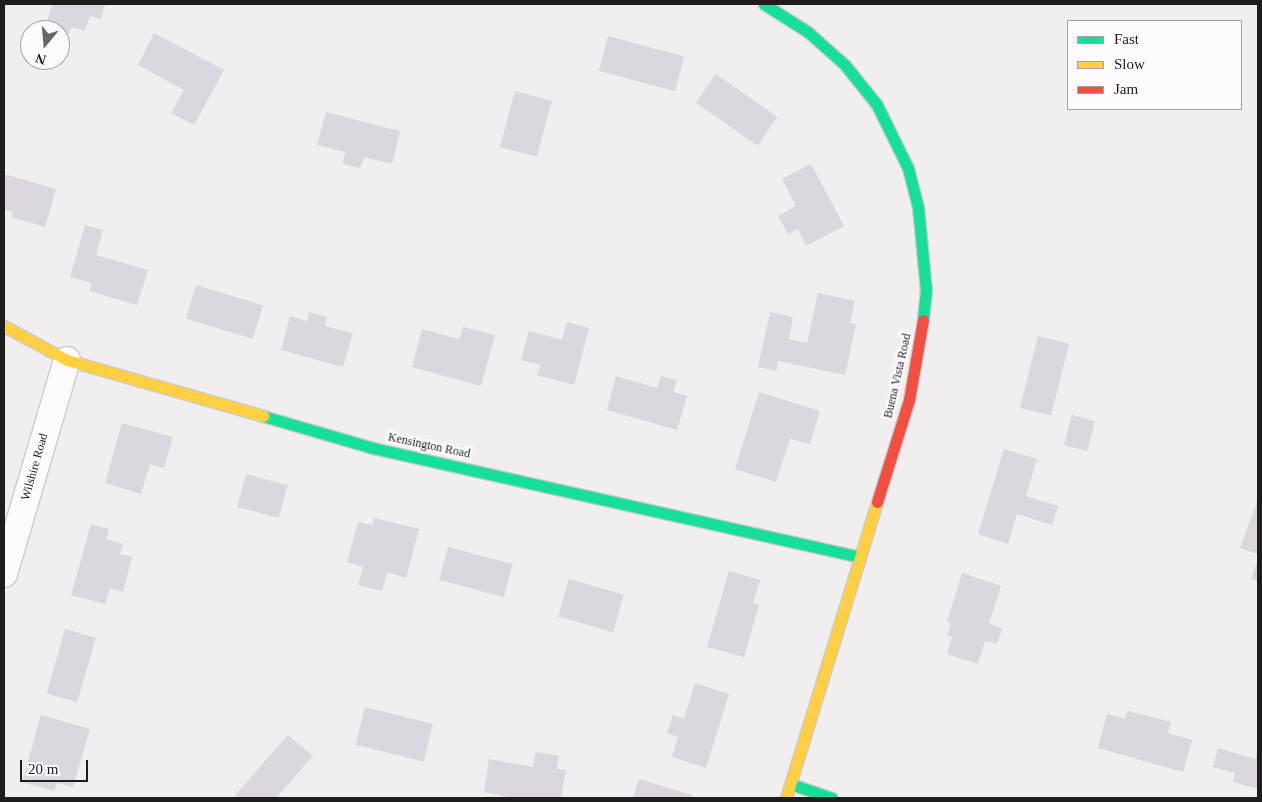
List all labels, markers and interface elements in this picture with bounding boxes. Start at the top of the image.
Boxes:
north arrow [20,20,70,70]
legend [1067,20,1242,110]
text: Fast [1114,31,1139,47]
text: N [34,50,48,68]
text: Slow [1114,56,1145,72]
text: Jam [1114,81,1138,97]
street label: Buena Vista Road [881,332,915,420]
street label: Kensington Road [387,430,471,462]
street label: Wilshire Road [19,432,51,502]
scale bar [22,750,90,782]
text: 20 m [28,761,58,777]

